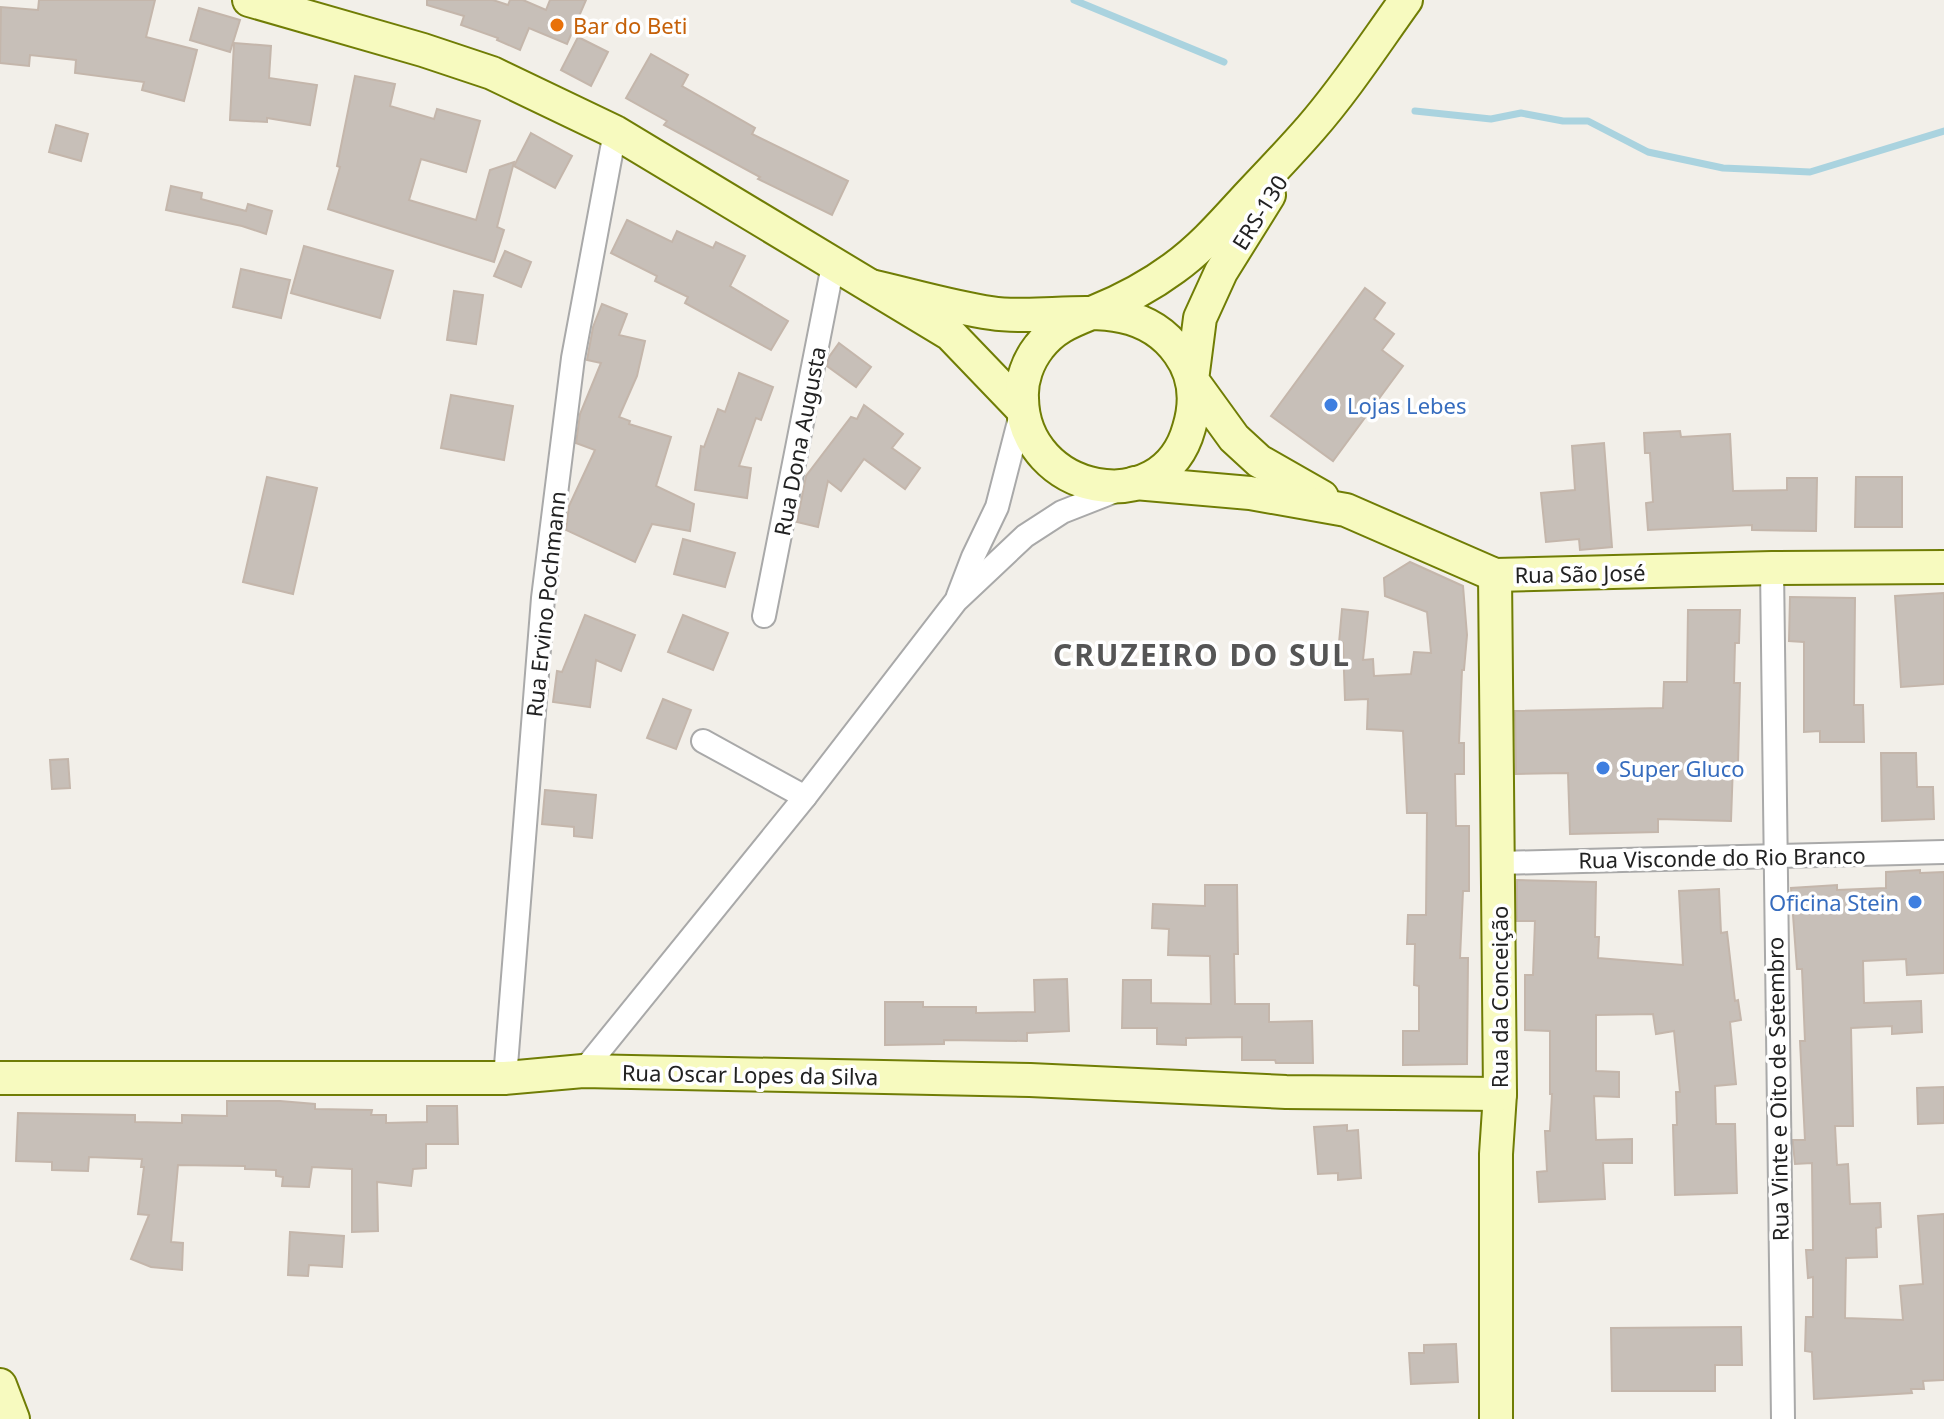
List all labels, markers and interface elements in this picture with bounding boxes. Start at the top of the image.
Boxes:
place label: Bar do Beti [573,10,687,40]
marker: Bar do Beti [548,16,566,34]
street label: ERS-130 [1224,169,1294,255]
street label: Rua Dona Augusta [766,344,832,538]
place label: Lojas Lebes [1347,390,1467,420]
marker: Lojas Lebes [1322,396,1340,414]
street label: Rua Ervino Pochmann [518,490,572,718]
street label: Rua São José [1514,557,1646,589]
district label: CRUZEIRO DO SUL [1053,634,1351,675]
place label: Super Gluco [1619,753,1745,783]
marker: Super Gluco [1594,759,1612,777]
street label: Rua Visconde do Rio Branco [1578,839,1866,875]
place label: Oficina Stein [1769,887,1899,917]
marker: Oficina Stein [1906,893,1924,911]
street label: Rua da Conceição [1484,906,1514,1088]
street label: Rua Vinte e Oito de Setembro [1759,937,1795,1241]
street label: Rua Oscar Lopes da Silva [622,1057,878,1091]

